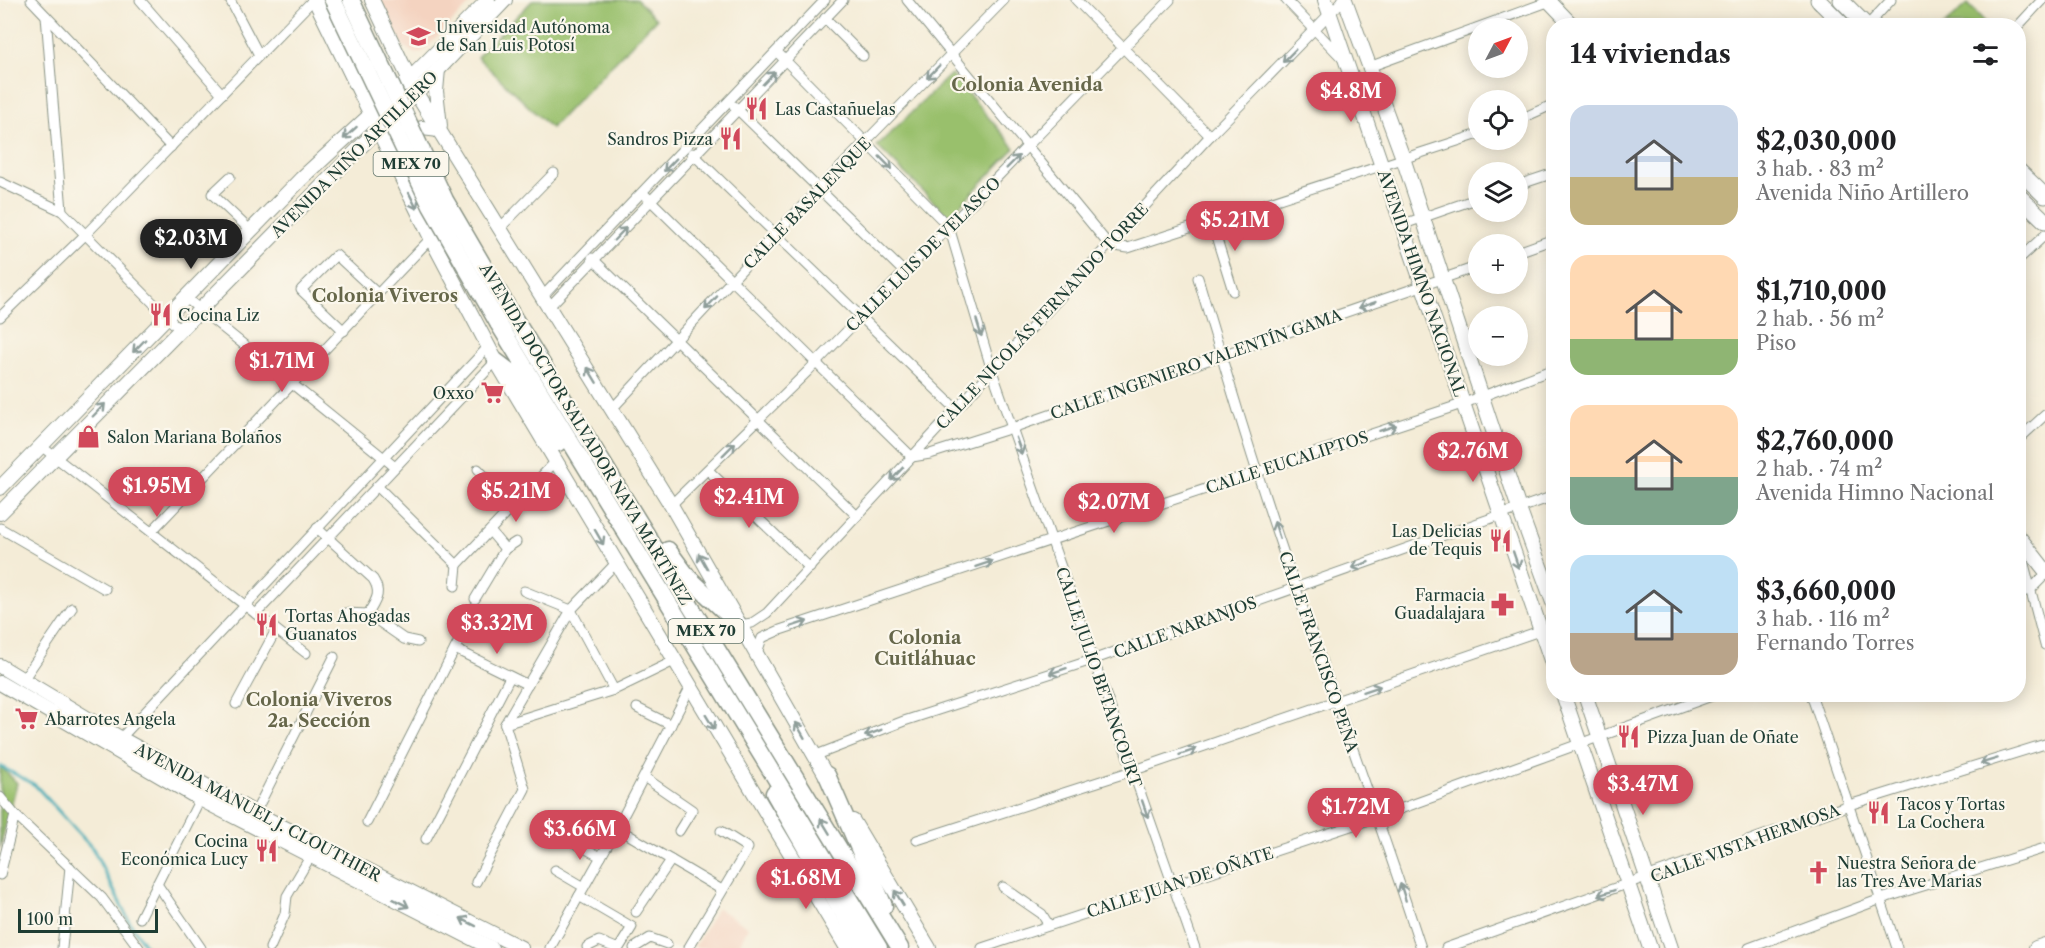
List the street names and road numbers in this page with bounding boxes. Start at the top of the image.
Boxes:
street label: AVENIDA NIÑO ARTILLERO [265,66,442,242]
street label: CALLE BASALENQUE [739,133,875,273]
road number: MEX 70 [374,152,448,176]
street label: AVENIDA HIMNO NACIONAL [1373,166,1470,399]
street label: CALLE LUIS DE VELASCO [841,172,1005,336]
street label: CALLE NICOLÁS FERNANDO TORRE [932,199,1152,433]
street label: AVENIDA DOCTOR SALVADOR NAVA MARTÍNEZ [475,259,696,609]
street label: CALLE INGENIERO VALENTÍN GAMA [1048,304,1346,423]
street label: CALLE EUCALIPTOS [1203,426,1371,498]
street label: CALLE FRANCISCO PEÑA [1275,548,1364,756]
street label: CALLE JULIO BETANCOURT [1052,564,1146,790]
street label: CALLE NARANJOS [1111,592,1259,662]
road number: MEX 70 [668,619,744,643]
street label: AVENIDA MANUEL J. CLOUTHIER [131,738,386,886]
street label: CALLE VISTA HERMOSA [1648,799,1844,887]
street label: CALLE JUAN DE OÑATE [1084,841,1276,922]

